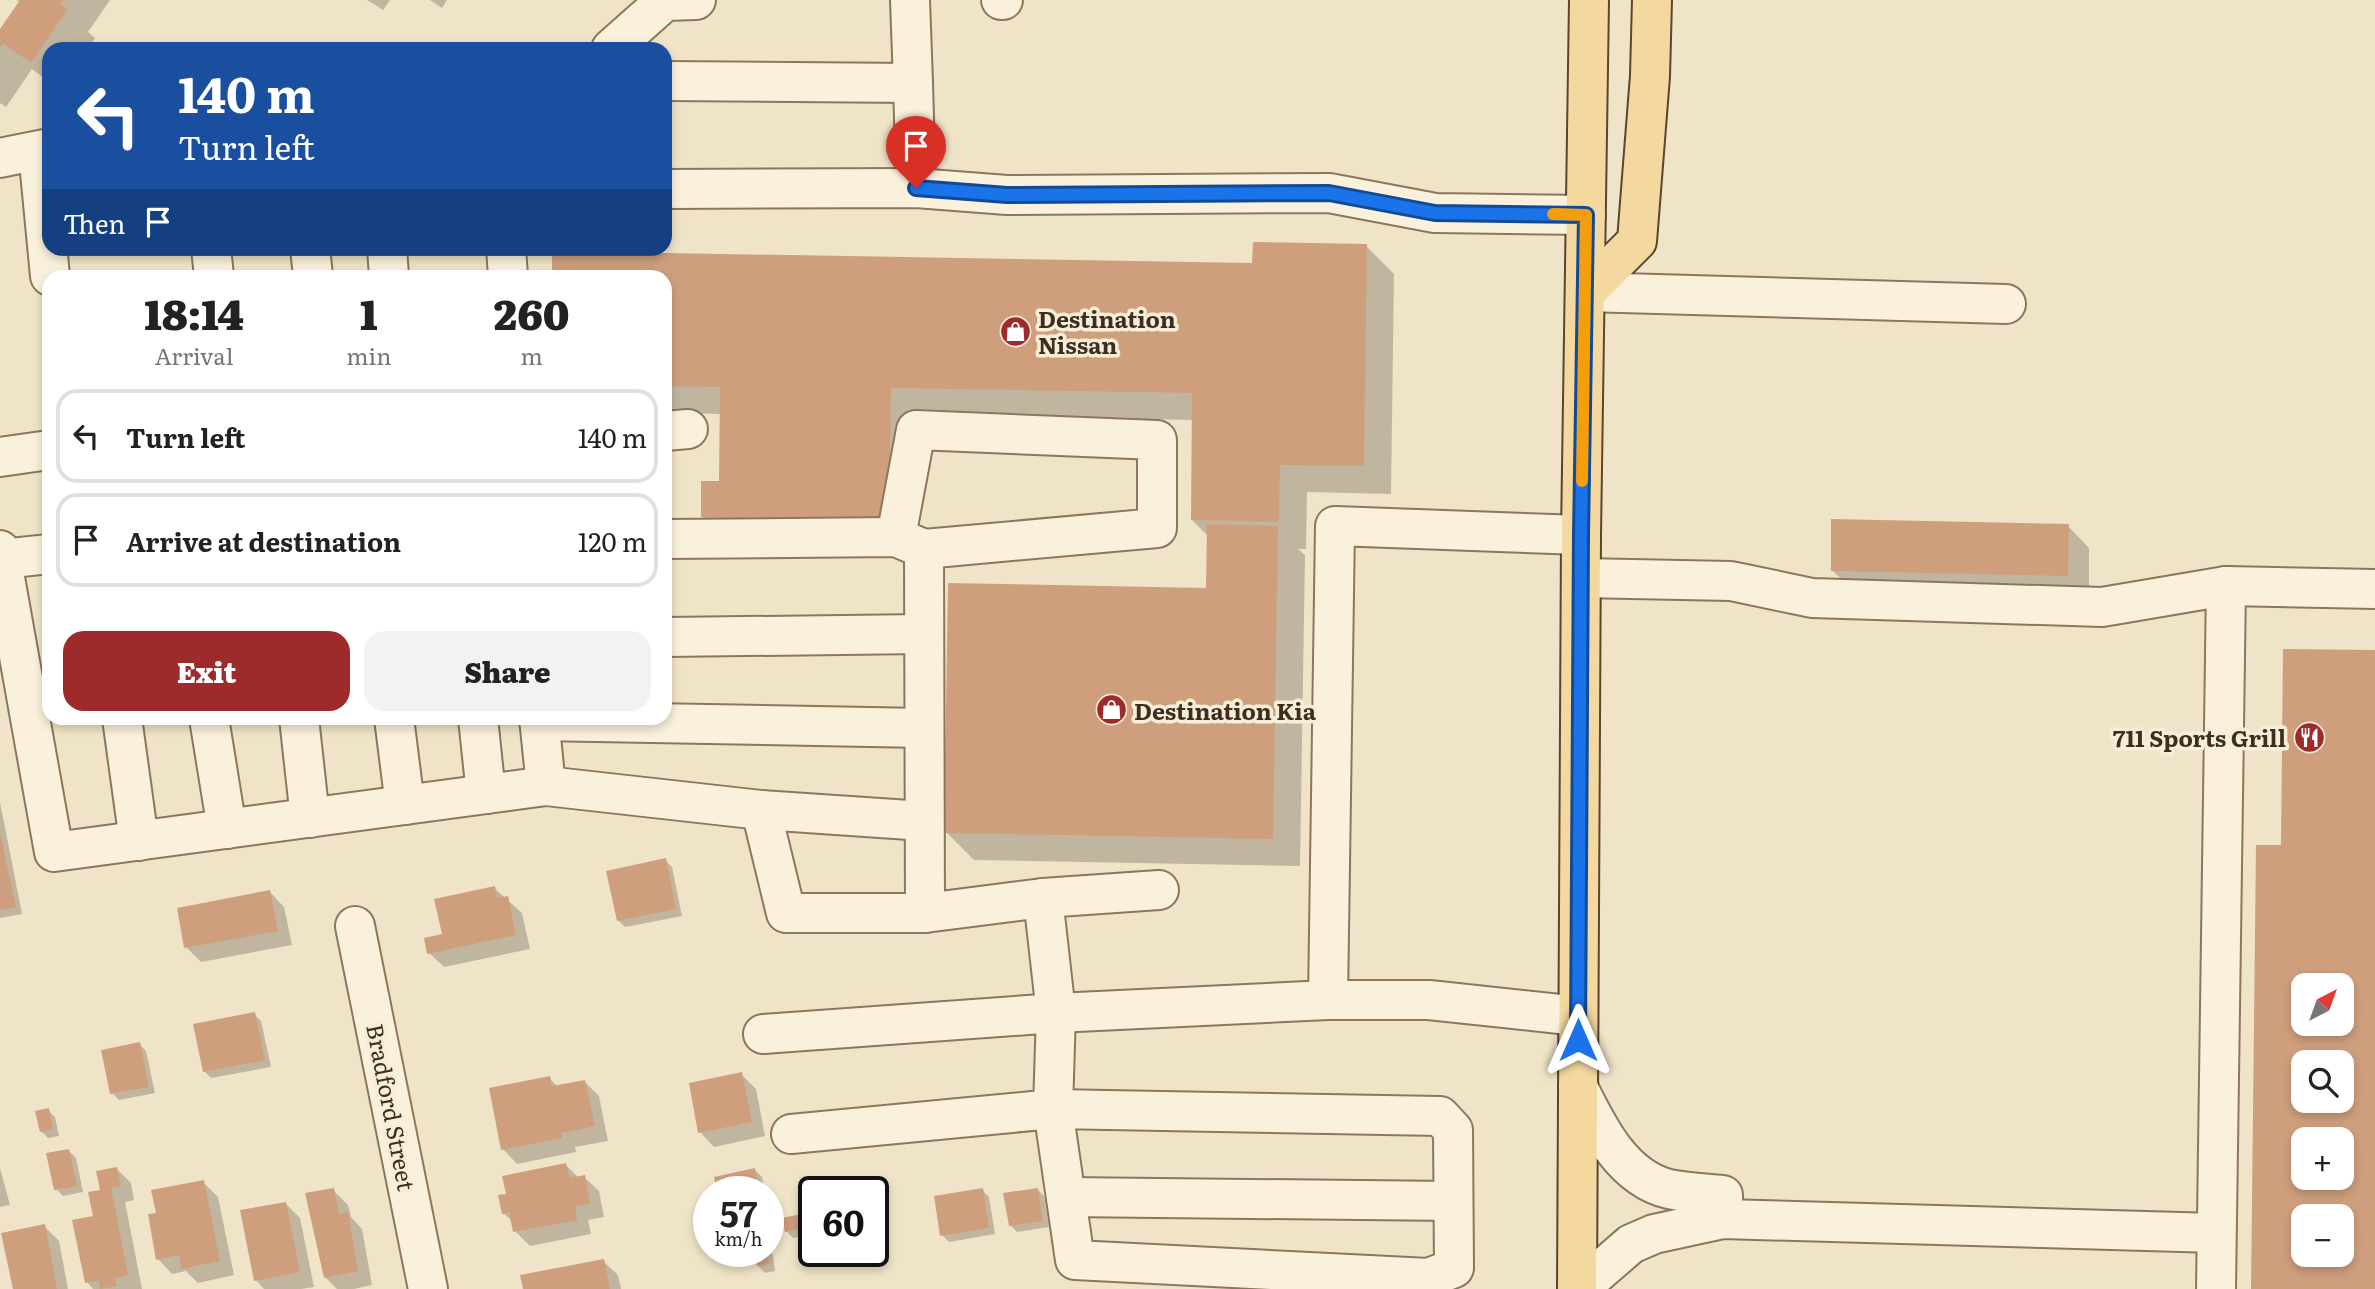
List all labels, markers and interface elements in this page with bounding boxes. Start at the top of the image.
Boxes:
text: 140 m [178,55,315,128]
icon: left [63,70,154,161]
pin [886,116,946,188]
text: Turn left [178,122,315,170]
icon: arrive [897,127,935,165]
text: Then [63,203,125,242]
icon: arrive [139,203,177,241]
text: 18:14 [144,281,244,343]
text: 1 [360,281,378,343]
text: 260 [494,281,570,343]
place label: Destination Nissan [1038,301,1176,361]
shop icon: Destination Nissan [998,314,1032,348]
text: Arrival [155,338,233,372]
text: min [346,338,391,372]
text: m [521,338,543,372]
icon: left [67,417,105,455]
text: Turn left [126,417,245,456]
text: 140 m [578,417,647,456]
icon: arrive [67,521,105,559]
text: Arrive at destination [126,521,401,560]
text: 120 m [578,521,647,560]
button: Exit [63,631,350,711]
button: Share [364,631,651,711]
shop icon: Destination Kia [1094,693,1128,727]
place label: Destination Kia [1134,693,1317,727]
place label: 711 Sports Grill [2113,720,2286,754]
restaurant icon: 711 Sports Grill [2292,720,2326,754]
north arrow [2291,973,2354,1036]
map controls [2291,973,2354,1267]
position arrow [1541,1003,1615,1077]
street label: Bradford Street [359,1021,425,1194]
button: search [2291,1050,2354,1113]
button: + [2291,1127,2354,1190]
speed limit sign: 60 [798,1176,889,1267]
text: 57 [720,1186,757,1238]
button: − [2291,1204,2354,1267]
text: km/h [715,1225,762,1252]

